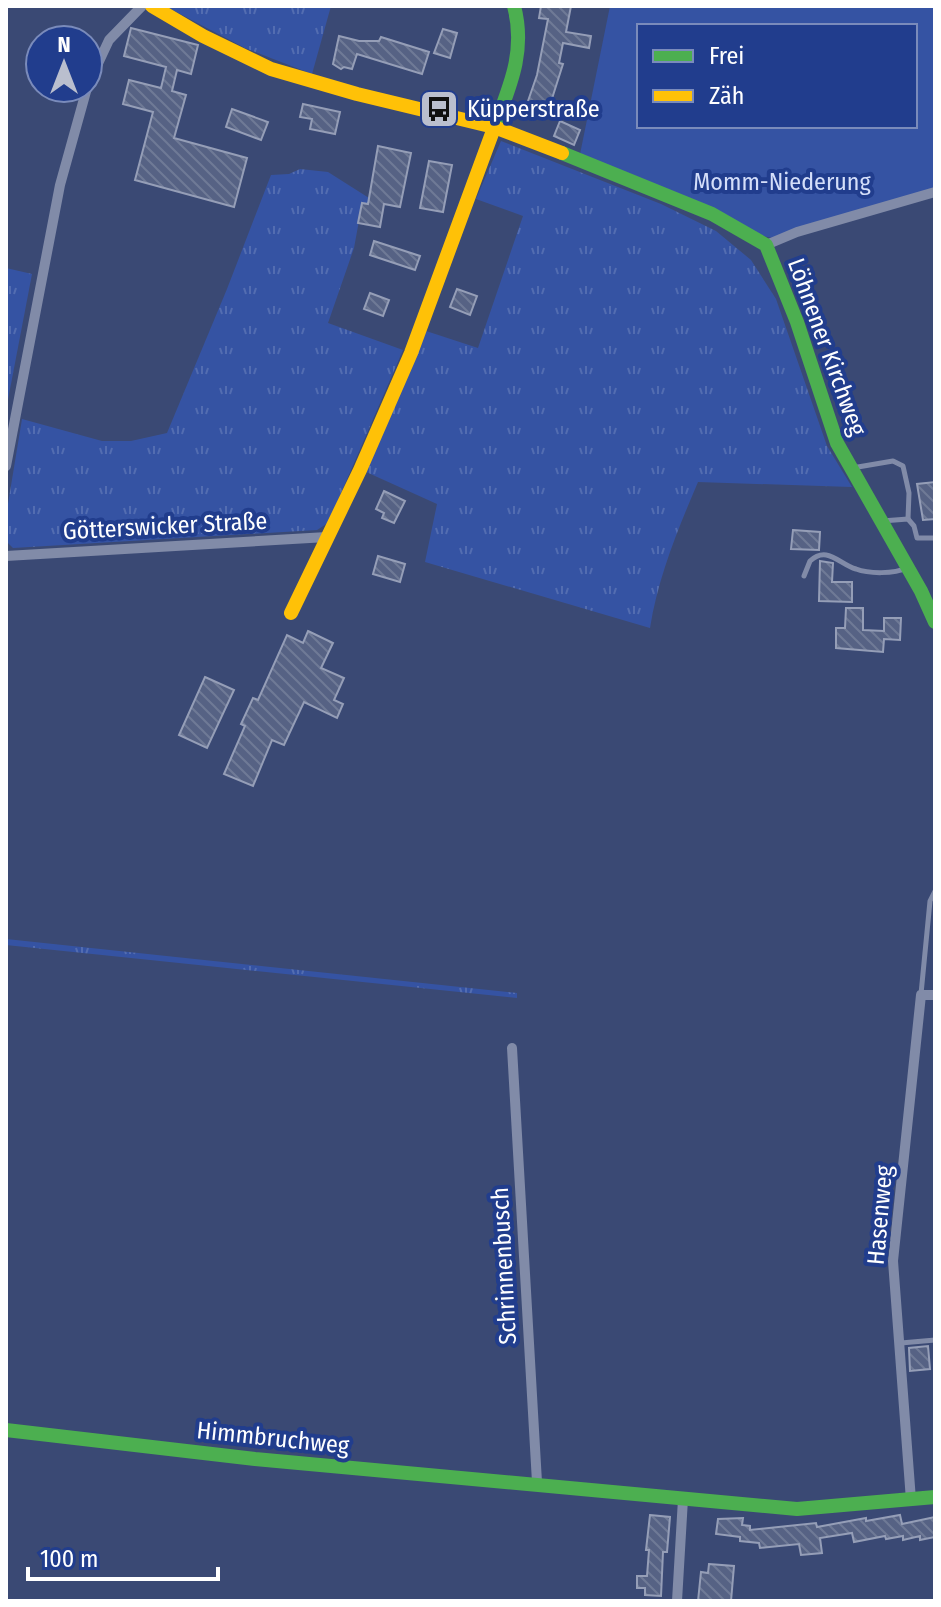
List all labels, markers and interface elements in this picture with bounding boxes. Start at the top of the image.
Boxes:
north arrow [24,24,104,104]
legend [637,24,917,128]
text: N [57,31,71,58]
text: Frei [709,42,744,70]
text: Zäh [709,82,744,110]
bus stop icon: Küpperstraße [418,88,460,130]
place label: Küpperstraße [467,95,600,123]
park label: Momm-Niederung [693,168,871,196]
street label: Löhnener Kirchweg [782,255,872,440]
street label: Götterswicker Straße [62,507,268,545]
street label: Hasenweg [862,1163,898,1266]
street label: Schrinnenbusch [486,1187,522,1345]
street label: Himmbruchweg [195,1416,351,1460]
scale bar [28,1531,218,1581]
text: 100 m [40,1545,98,1573]

